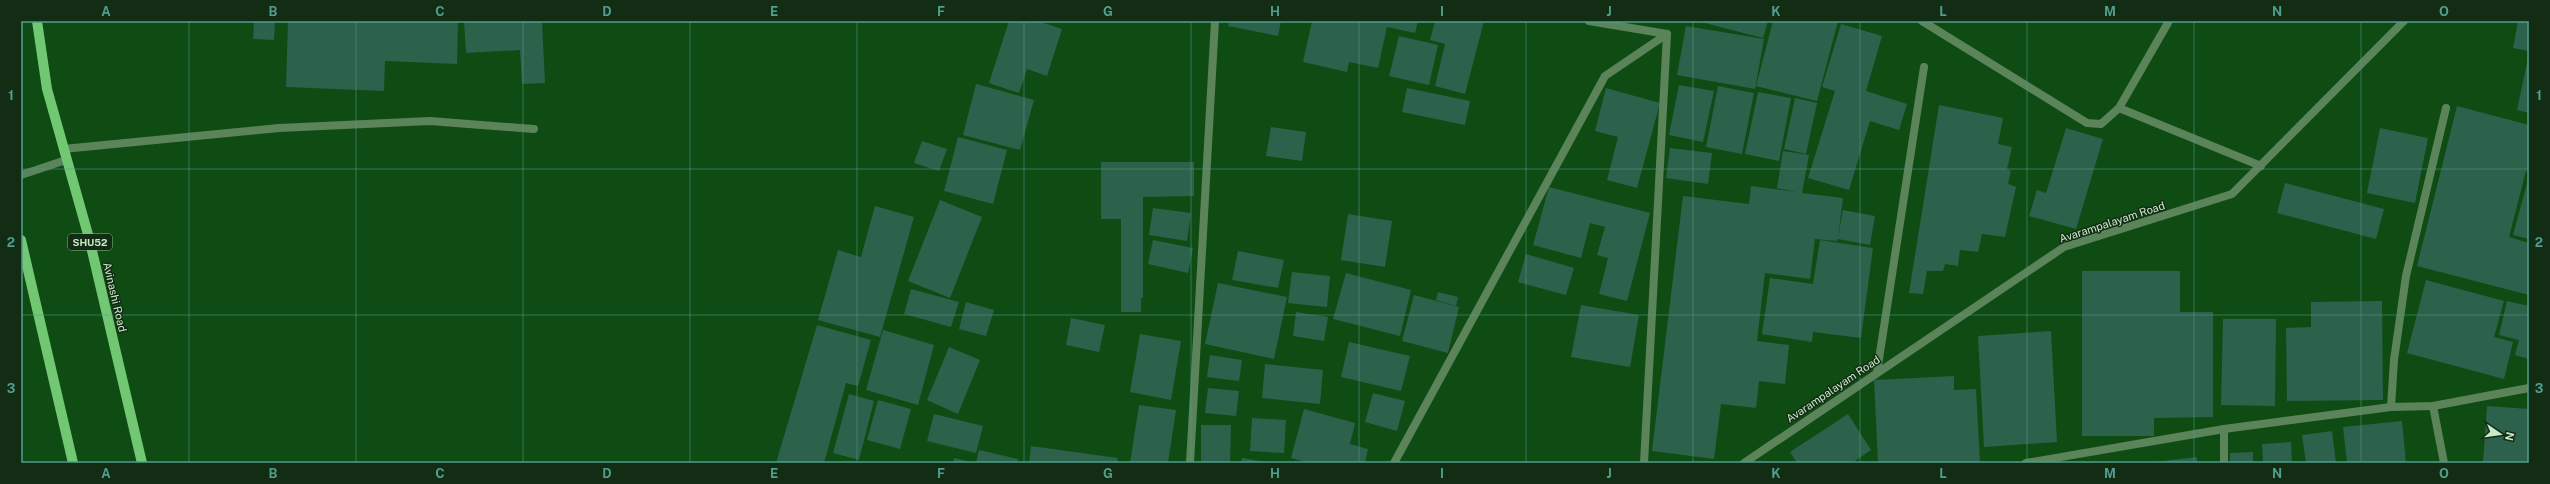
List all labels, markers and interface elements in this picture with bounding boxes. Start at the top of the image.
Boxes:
text: A [101,4,111,19]
text: B [269,4,278,19]
text: C [435,4,445,19]
text: D [602,4,612,19]
text: E [770,4,778,19]
text: F [937,4,945,19]
text: G [1103,4,1113,19]
text: H [1270,4,1280,19]
text: I [1440,4,1444,19]
text: J [1606,4,1612,19]
text: K [1771,4,1781,19]
text: L [1939,4,1947,19]
text: M [2104,4,2116,19]
text: N [2272,4,2282,19]
text: O [2439,4,2449,19]
text: 1 [8,88,14,103]
text: 1 [2536,88,2542,103]
street label: Avarampalayam Road [2058,199,2166,245]
road number: SHU52 [68,234,112,250]
text: 2 [7,235,15,250]
text: 2 [2535,235,2543,250]
street label: Avinashi Road [101,261,129,333]
street label: Avarampalayam Road [1784,353,1882,425]
text: 3 [7,381,16,396]
text: 3 [2535,381,2544,396]
north arrow [2480,414,2520,454]
text: N [2503,431,2517,442]
text: A [101,466,111,481]
text: B [269,466,278,481]
text: C [435,466,445,481]
text: D [602,466,612,481]
text: E [770,466,778,481]
text: F [937,466,945,481]
text: G [1103,466,1113,481]
text: H [1270,466,1280,481]
text: I [1440,466,1444,481]
text: J [1606,466,1612,481]
text: K [1771,466,1781,481]
text: L [1939,466,1947,481]
text: M [2104,466,2116,481]
text: N [2272,466,2282,481]
text: O [2439,466,2449,481]

